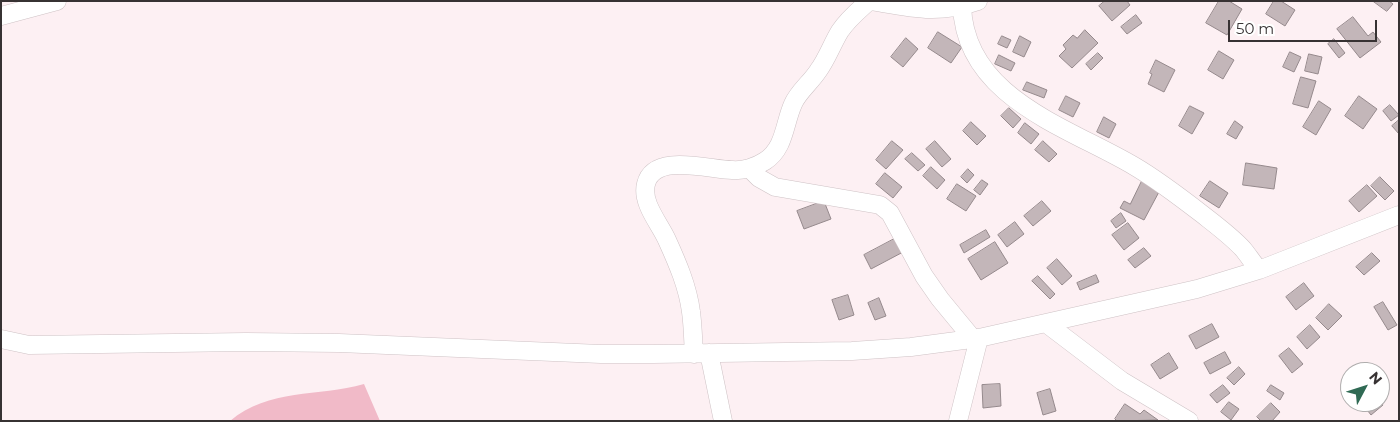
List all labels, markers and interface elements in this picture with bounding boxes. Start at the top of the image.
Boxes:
scale bar [1230,10,1379,42]
text: 50 m [1236,19,1274,38]
north arrow [1340,362,1390,412]
text: N [1365,368,1386,388]

